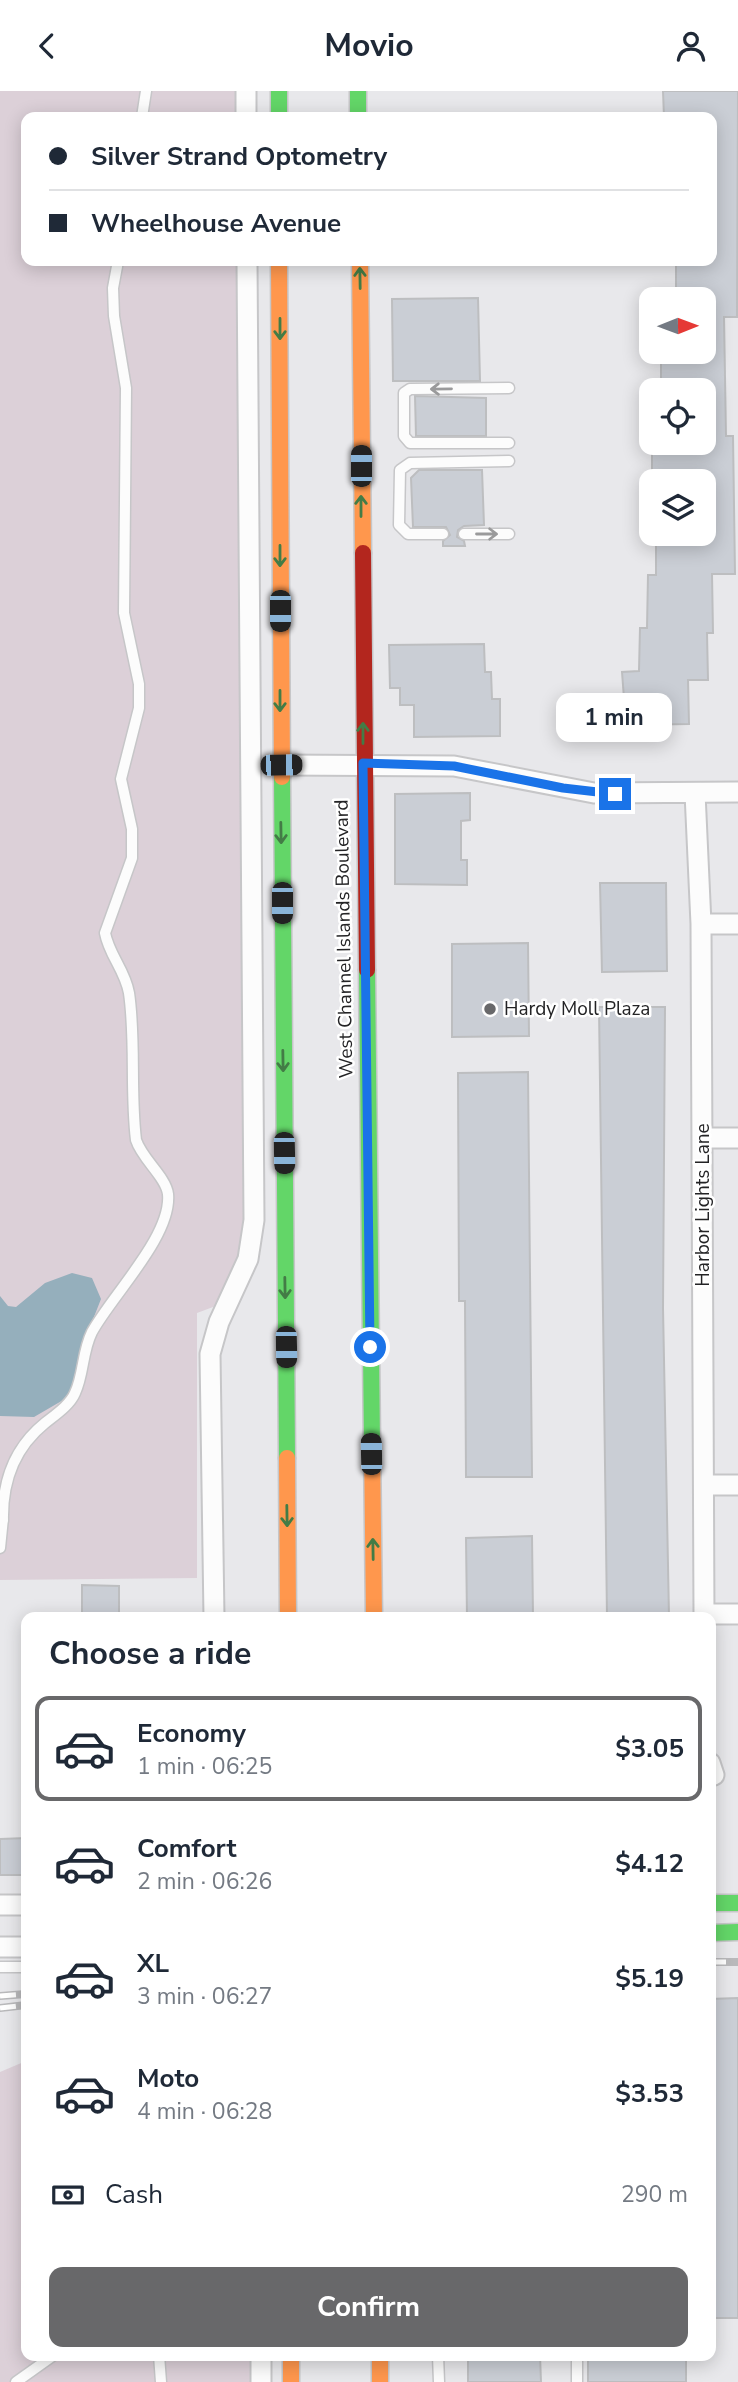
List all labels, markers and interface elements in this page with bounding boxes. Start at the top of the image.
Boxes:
text: Movio [324,24,414,67]
icon: back [28,27,66,65]
icon: person [672,27,710,65]
text: Silver Strand Optometry [91,139,387,174]
text: Wheelhouse Avenue [91,206,341,241]
one-way arrow [353,267,367,290]
north arrow [639,287,716,364]
map controls [639,287,716,546]
one-way arrow [273,317,287,340]
button: locate [639,378,716,455]
one-way arrow [429,382,452,395]
car [351,445,372,487]
button: layers [639,469,716,546]
one-way arrow [354,495,368,518]
one-way arrow [475,527,498,541]
one-way arrow [273,545,287,568]
car [270,590,291,632]
one-way arrow [273,690,287,713]
callout: 1 min [557,693,673,741]
text: 1 min [584,702,644,733]
one-way arrow [356,722,370,745]
car [260,754,303,776]
route end [599,778,631,810]
street label: West Channel Islands Boulevard [329,799,359,1079]
one-way arrow [274,821,288,844]
car [272,882,293,924]
place label: Hardy Moll Plaza [504,996,650,1022]
marker: Hardy Moll Plaza [482,1001,498,1017]
one-way arrow [276,1049,290,1072]
street label: Harbor Lights Lane [690,1123,716,1287]
car [274,1132,295,1174]
one-way arrow [278,1276,292,1299]
car [276,1326,297,1368]
route start [354,1331,386,1363]
car [361,1433,382,1475]
one-way arrow [280,1504,294,1527]
one-way arrow [366,1538,380,1561]
text: Choose a ride [49,1632,251,1675]
text: Economy [137,1716,246,1751]
icon: car [53,1717,116,1780]
text: $3.05 [615,1731,684,1766]
text: 1 min · 06:25 [137,1751,272,1782]
text: Comfort [137,1831,237,1866]
icon: car [53,1832,116,1895]
text: $4.12 [615,1846,684,1881]
text: 2 min · 06:26 [137,1866,272,1897]
text: XL [137,1946,169,1981]
icon: car [53,1947,116,2010]
text: $5.19 [615,1961,684,1996]
text: 3 min · 06:27 [137,1981,272,2012]
text: Moto [137,2061,199,2096]
icon: car [53,2062,116,2125]
text: $3.53 [615,2076,684,2111]
text: 4 min · 06:28 [137,2096,272,2127]
icon: cash [49,2176,87,2214]
text: Cash [105,2177,163,2212]
text: 290 m [621,2179,688,2210]
button: Confirm [49,2267,688,2347]

